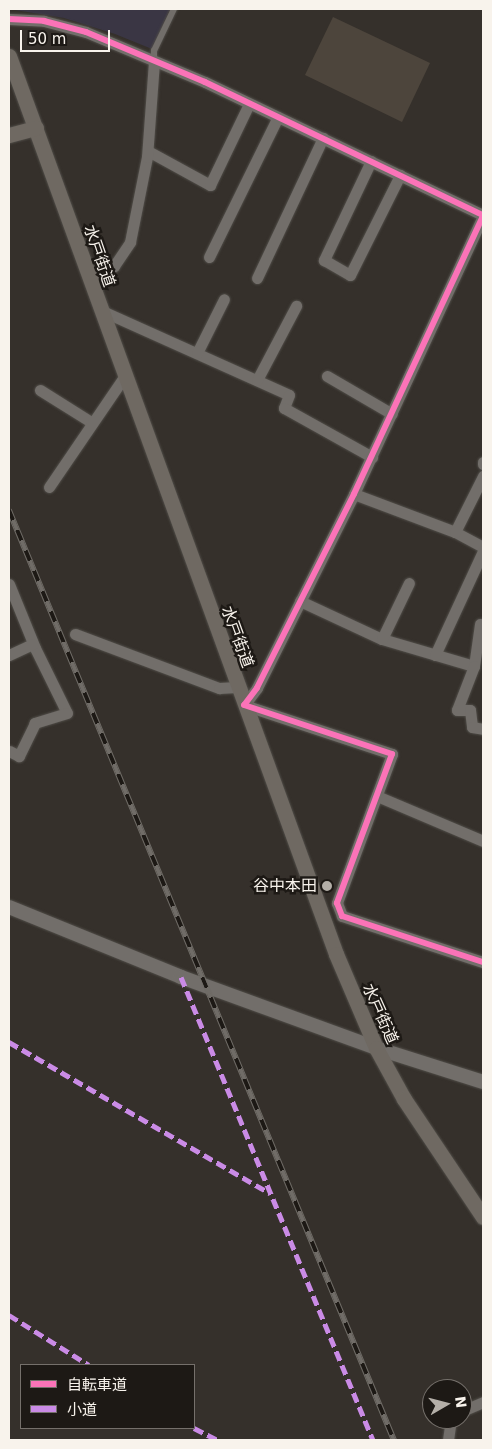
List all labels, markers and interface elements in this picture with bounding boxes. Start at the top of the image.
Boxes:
scale bar [22,20,112,52]
text: 50 m [28,30,66,48]
street label: 水戸街道 [80,223,118,289]
street label: 水戸街道 [217,604,257,670]
place label: 谷中本田 [253,876,317,896]
marker: 谷中本田 [321,880,333,892]
street label: 水戸街道 [358,981,402,1047]
legend [20,1364,195,1429]
text: 自転車道 [67,1376,127,1394]
north arrow [422,1379,472,1429]
text: N [452,1395,470,1409]
text: 小道 [67,1401,97,1419]

